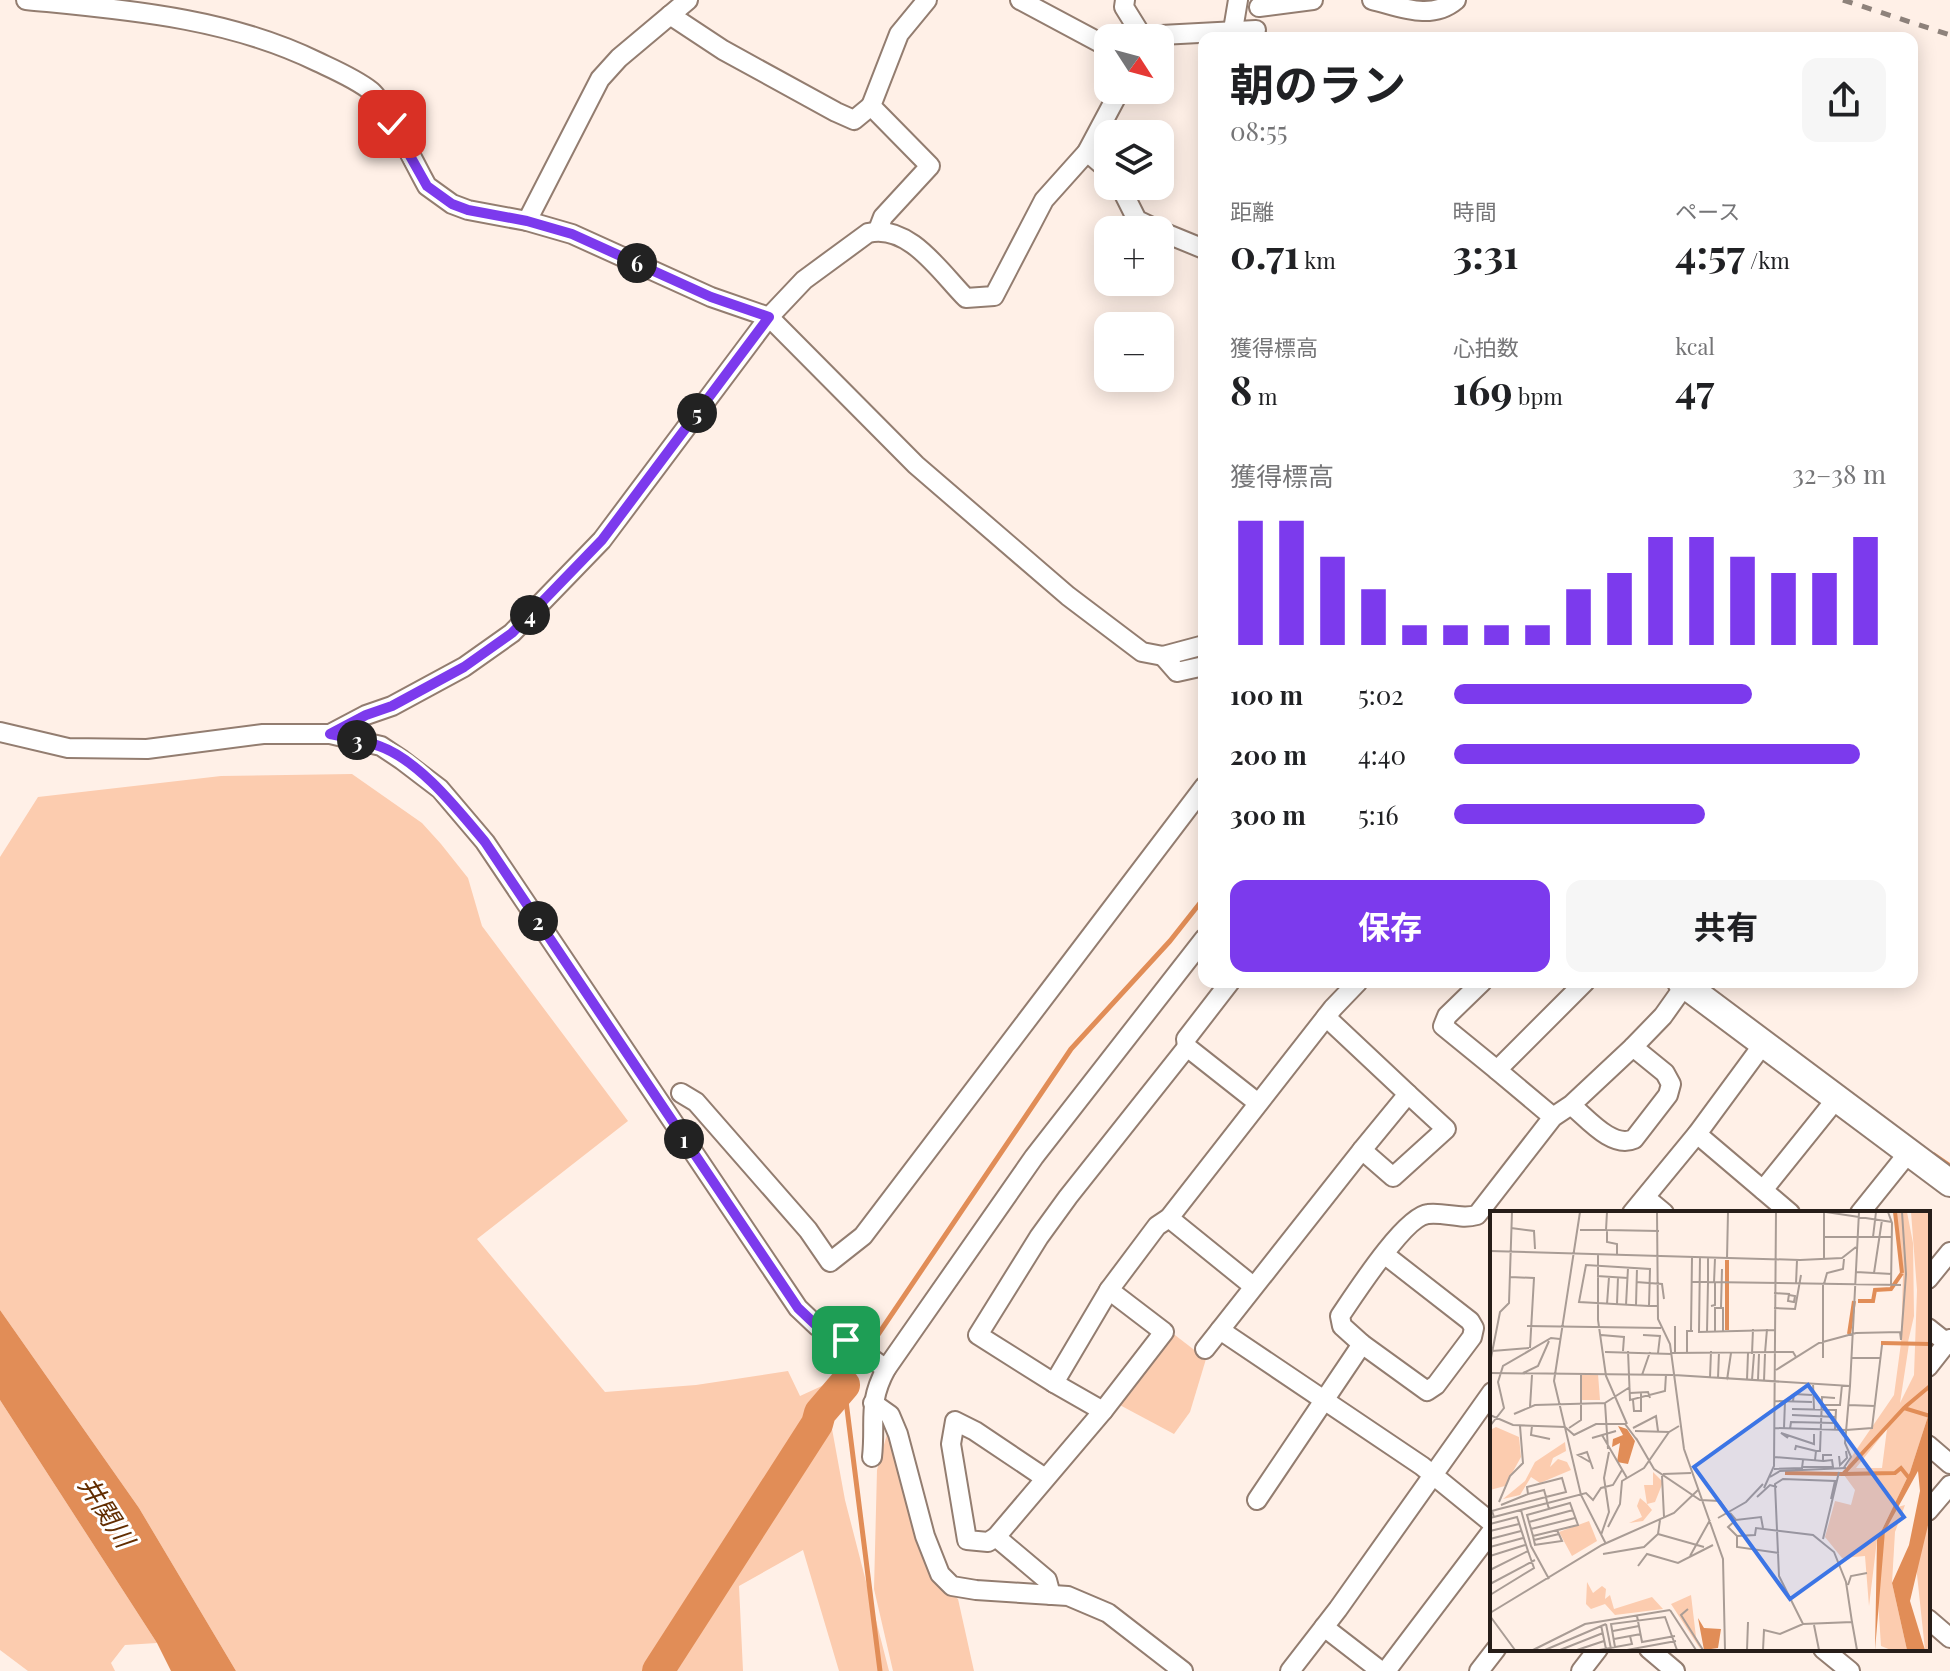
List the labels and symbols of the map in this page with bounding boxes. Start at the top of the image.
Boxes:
north arrow [1094,24,1174,104]
pin [358,90,426,158]
pin: 6 [617,243,657,283]
pin: 5 [677,393,717,433]
pin: 4 [510,595,550,635]
pin: 3 [337,720,377,760]
pin: 2 [518,901,558,941]
pin: 1 [664,1119,704,1159]
inset map [1490,1211,1930,1651]
pin [812,1306,880,1374]
water label: 井関川 [71,1469,145,1556]

